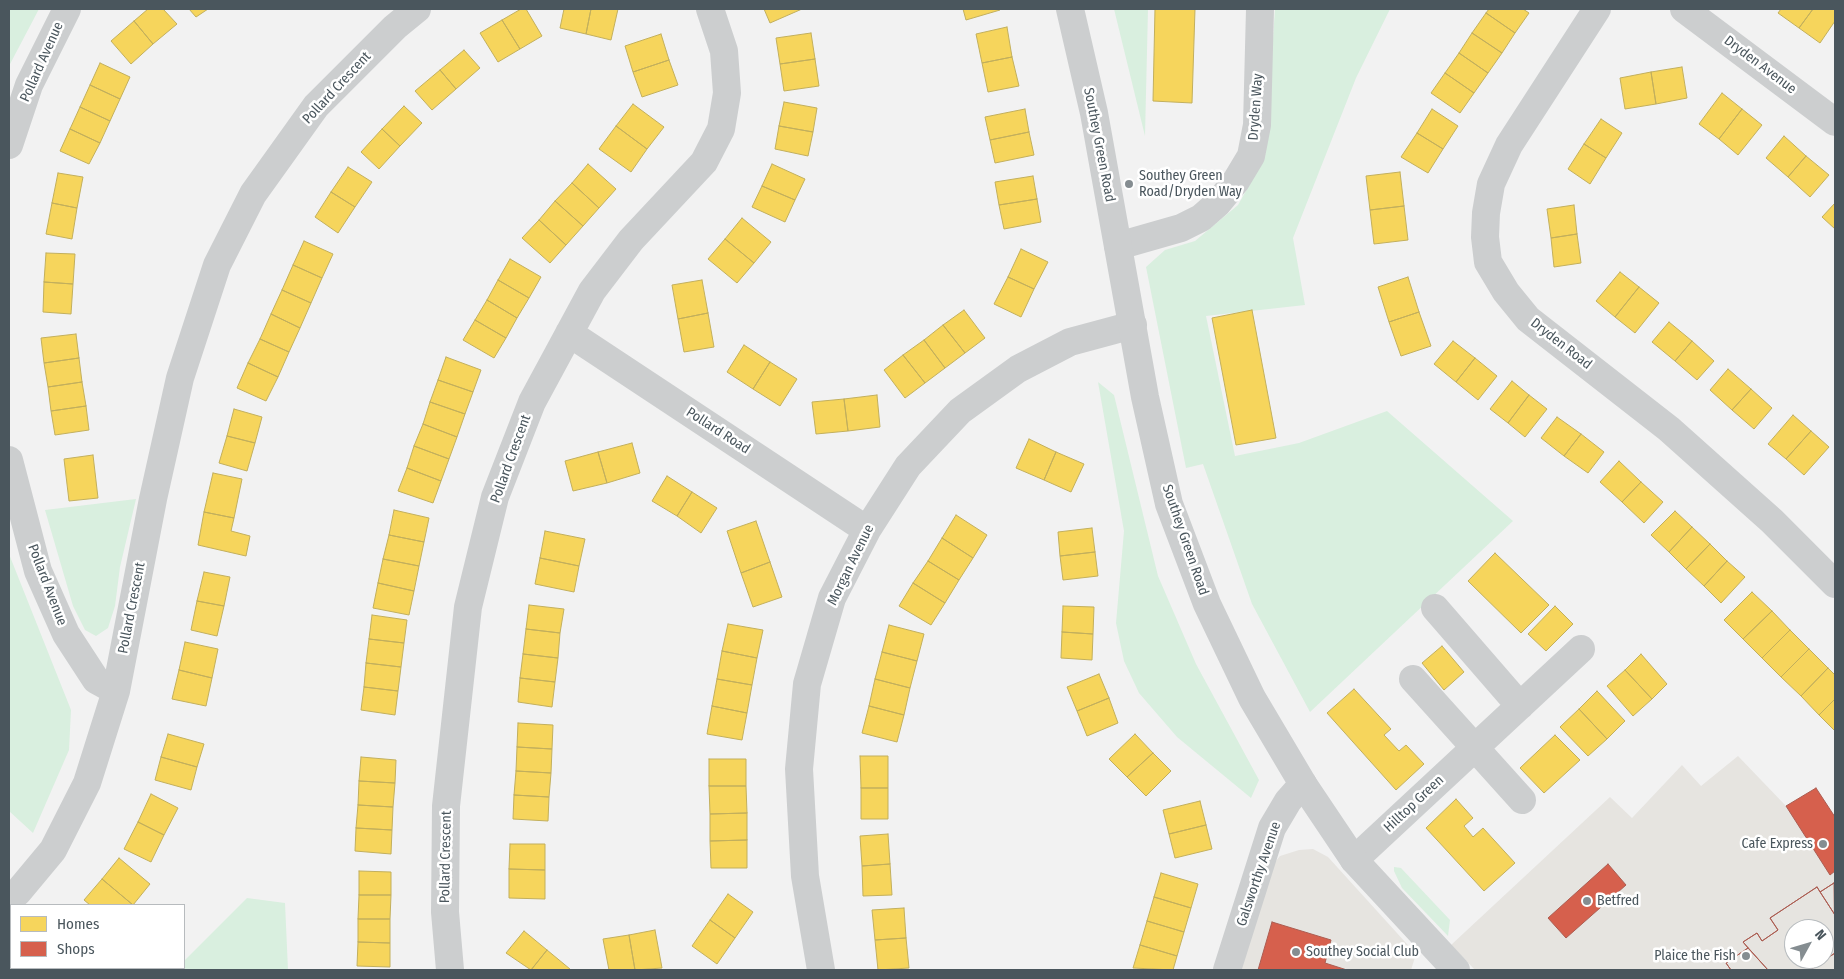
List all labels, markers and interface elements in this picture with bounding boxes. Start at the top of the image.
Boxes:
street label: Pollard Avenue [17,19,67,105]
street label: Dryden Avenue [1720,32,1800,98]
street label: Pollard Crescent [299,48,375,128]
street label: Dryden Way [1245,73,1267,141]
street label: Southey Green Road [1080,86,1118,204]
place label: Southey Green Road/Dryden Way [1139,168,1242,200]
marker: Southey Green Road/Dryden Way [1123,178,1135,190]
street label: Dryden Road [1527,315,1595,373]
street label: Pollard Road [683,404,753,458]
street label: Pollard Crescent [487,413,535,505]
street label: Southey Green Road [1158,482,1212,598]
street label: Morgan Avenue [824,522,878,608]
street label: Pollard Avenue [24,542,70,628]
street label: Pollard Crescent [115,561,149,655]
street label: Hilltop Green [1381,772,1447,836]
street label: Pollard Crescent [437,811,455,903]
street label: Galsworthy Avenue [1233,820,1285,928]
place label: Cafe Express [1741,836,1813,852]
marker: Cafe Express [1817,838,1829,850]
place label: Betfred [1597,893,1639,909]
marker: Betfred [1581,895,1593,907]
legend [10,904,185,969]
text: Homes [57,915,99,933]
north arrow [1784,919,1834,969]
text: N [1811,926,1830,943]
text: Shops [57,940,95,958]
place label: Southey Social Club [1306,944,1419,960]
marker: Southey Social Club [1290,946,1302,958]
place label: Plaice the Fish [1654,948,1736,964]
marker: Plaice the Fish [1740,950,1752,962]

